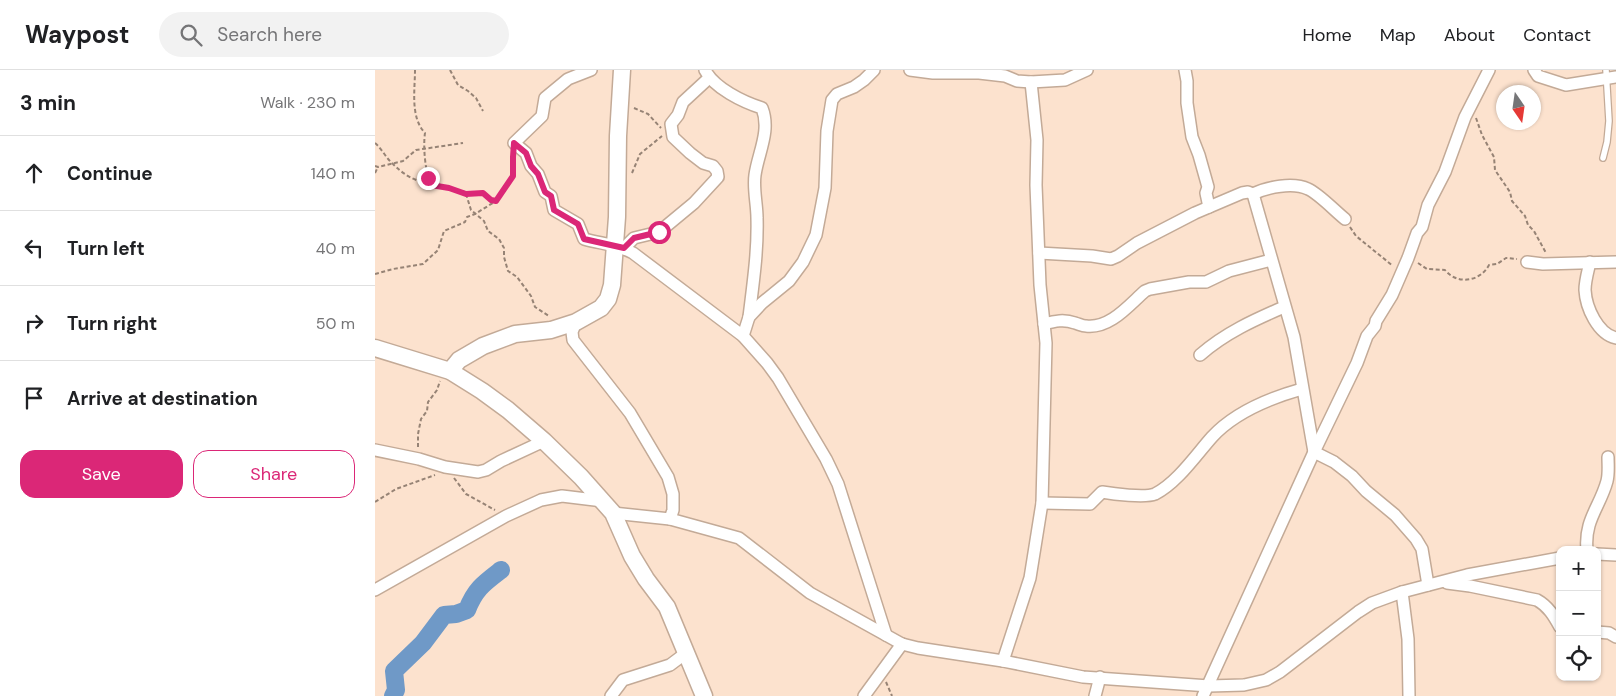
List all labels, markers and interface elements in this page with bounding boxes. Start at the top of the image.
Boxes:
search box [159,12,509,57]
text: Waypost [25,19,129,50]
icon: search [177,21,205,49]
text: Search here [217,22,322,47]
text: Home [1302,23,1352,47]
text: Map [1380,23,1416,47]
text: About [1444,23,1495,47]
text: Contact [1523,23,1591,47]
north arrow [1496,85,1541,130]
text: 3 min [20,89,76,117]
text: Walk · 230 m [260,92,355,113]
icon: ahead [20,159,48,187]
text: Continue [67,161,153,186]
text: 140 m [311,163,355,184]
route end [417,167,440,190]
route start [648,221,671,244]
icon: left [20,234,48,262]
text: Turn left [67,236,145,261]
text: 40 m [316,238,355,259]
icon: right [20,309,48,337]
text: Turn right [67,311,157,336]
text: 50 m [316,313,355,334]
icon: arrive [20,384,48,412]
text: Arrive at destination [67,386,258,411]
button: Save [20,450,183,498]
button: Share [193,450,355,498]
map controls [1556,546,1601,681]
button: + [1556,546,1601,591]
button: − [1556,591,1601,636]
button: locate [1556,636,1601,681]

